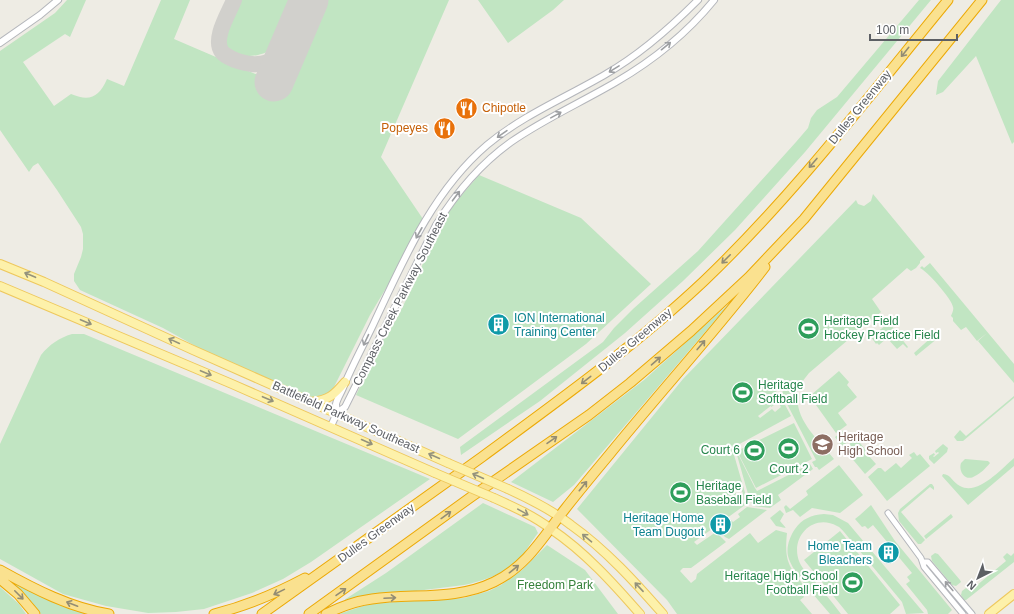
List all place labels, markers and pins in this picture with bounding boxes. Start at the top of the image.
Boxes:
restaurant icon: Chipotle [454,95,480,121]
place label: Chipotle [482,101,526,115]
restaurant icon: Popeyes [431,115,457,141]
place label: Popeyes [381,121,428,135]
place label: ION International Training Center [514,311,605,339]
building icon: ION International Training Center [485,312,511,338]
place label: Heritage Field Hockey Practice Field [824,314,940,342]
sports icon: Heritage Field Hockey Practice Field [796,315,822,341]
place label: Heritage Softball Field [758,378,827,406]
sports icon: Heritage Softball Field [729,379,755,405]
place label: Heritage High School [838,430,903,458]
school or university icon: Heritage High School [809,431,835,457]
sports icon: Court 2 [776,435,802,461]
sports icon: Court 6 [742,437,768,463]
place label: Court 6 [701,443,740,457]
place label: Court 2 [769,462,809,476]
place label: Heritage Baseball Field [696,479,771,507]
sports icon: Heritage Baseball Field [668,480,694,506]
place label: Heritage Home Team Dugout [623,511,705,539]
building icon: Heritage Home Team Dugout [707,512,733,538]
place label: Home Team Bleachers [808,539,872,567]
building icon: Home Team Bleachers [875,540,901,566]
place label: Heritage High School Football Field [725,569,838,597]
sports icon: Heritage High School Football Field [840,570,866,596]

